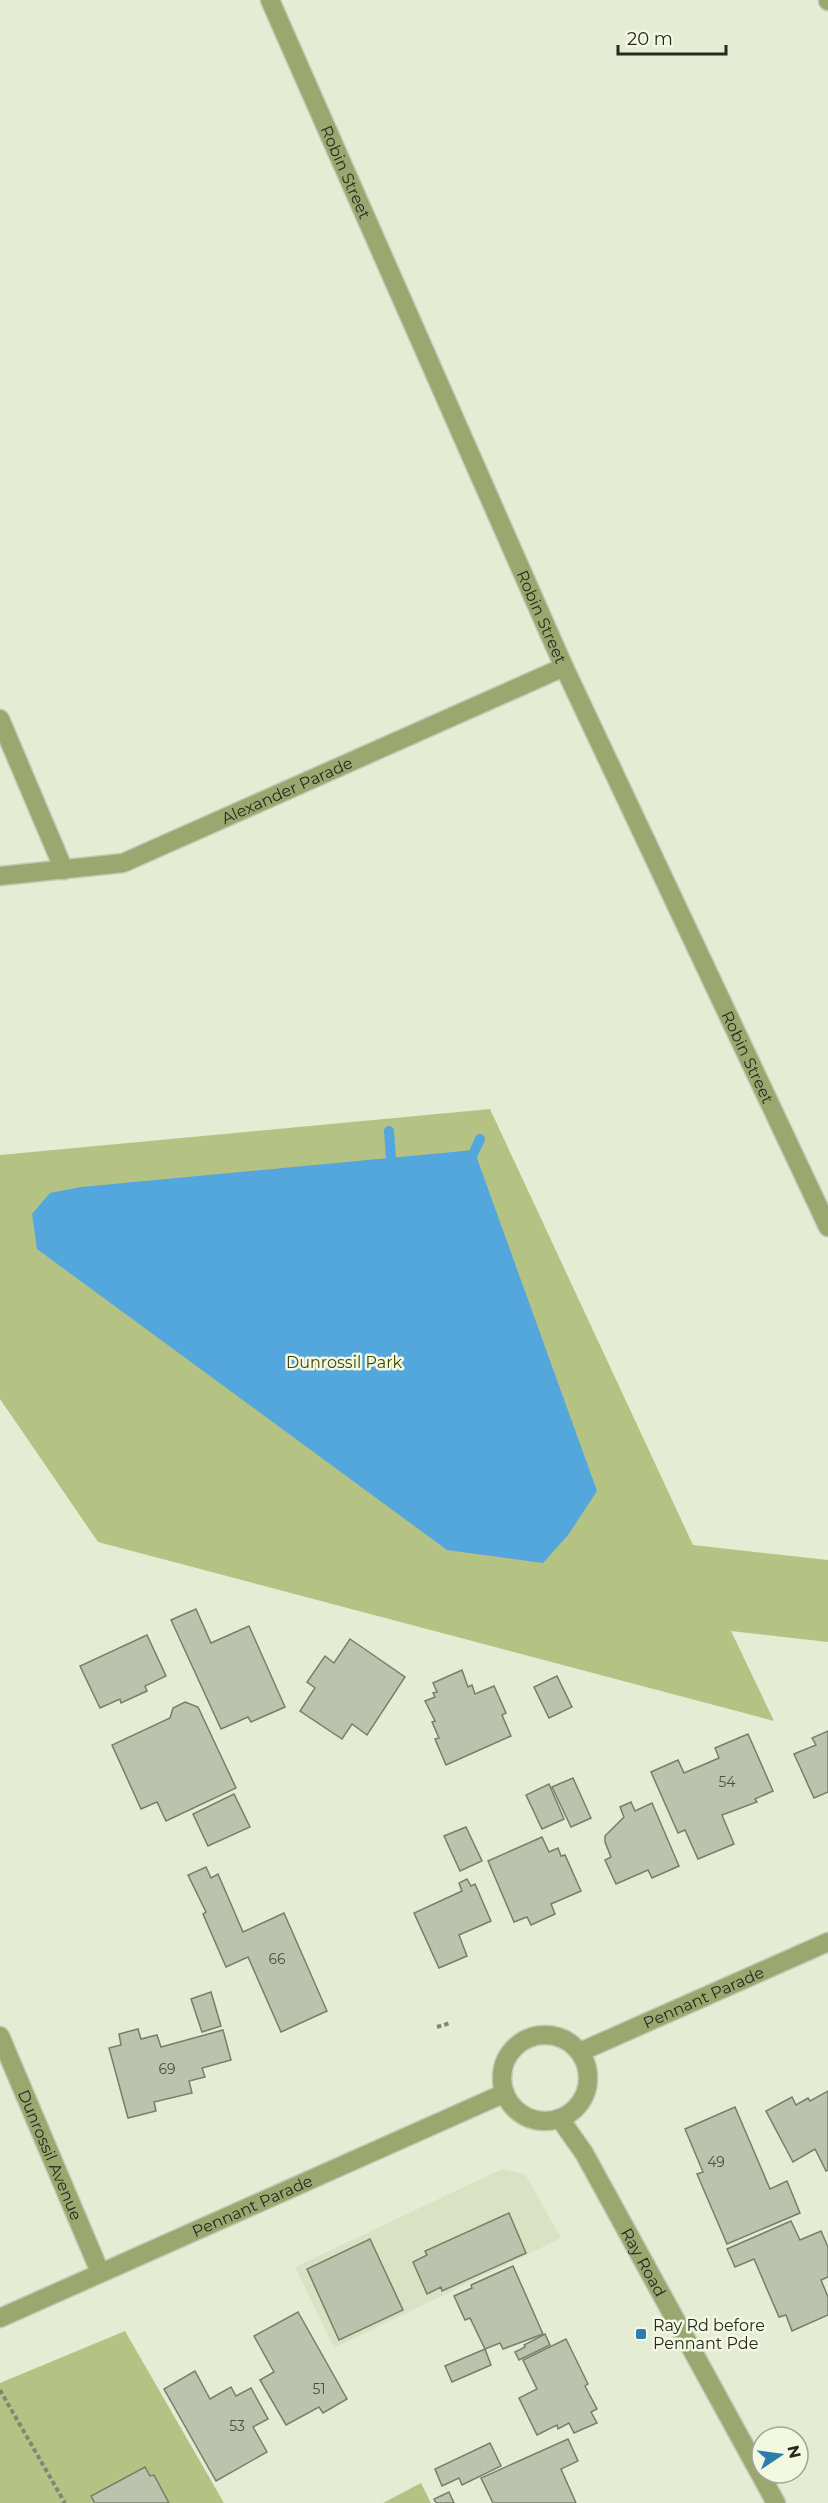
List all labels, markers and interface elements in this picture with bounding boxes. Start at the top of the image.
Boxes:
scale bar [618,18,726,56]
text: 20 m [627,28,673,50]
street label: Robin Street [316,123,374,222]
street label: Robin Street [512,567,570,667]
street label: Alexander Parade [219,753,356,828]
street label: Robin Street [717,1008,778,1107]
park label: Dunrossil Park [286,1353,402,1372]
house number: 54 [718,1773,736,1791]
house number: 66 [268,1950,286,1968]
street label: Pennant Parade [640,1963,767,2033]
house number: 69 [158,2060,176,2078]
street label: Dunrossil Avenue [14,2087,86,2223]
house number: 49 [707,2153,725,2171]
street label: Pennant Parade [189,2171,316,2241]
street label: Ray Road [617,2225,670,2300]
place label: Ray Rd before Pennant Pde [653,2316,765,2353]
marker: Ray Rd before Pennant Pde [634,2327,648,2341]
house number: 51 [313,2380,325,2398]
house number: 53 [229,2417,245,2435]
north arrow [750,2425,810,2485]
text: N [783,2443,805,2460]

